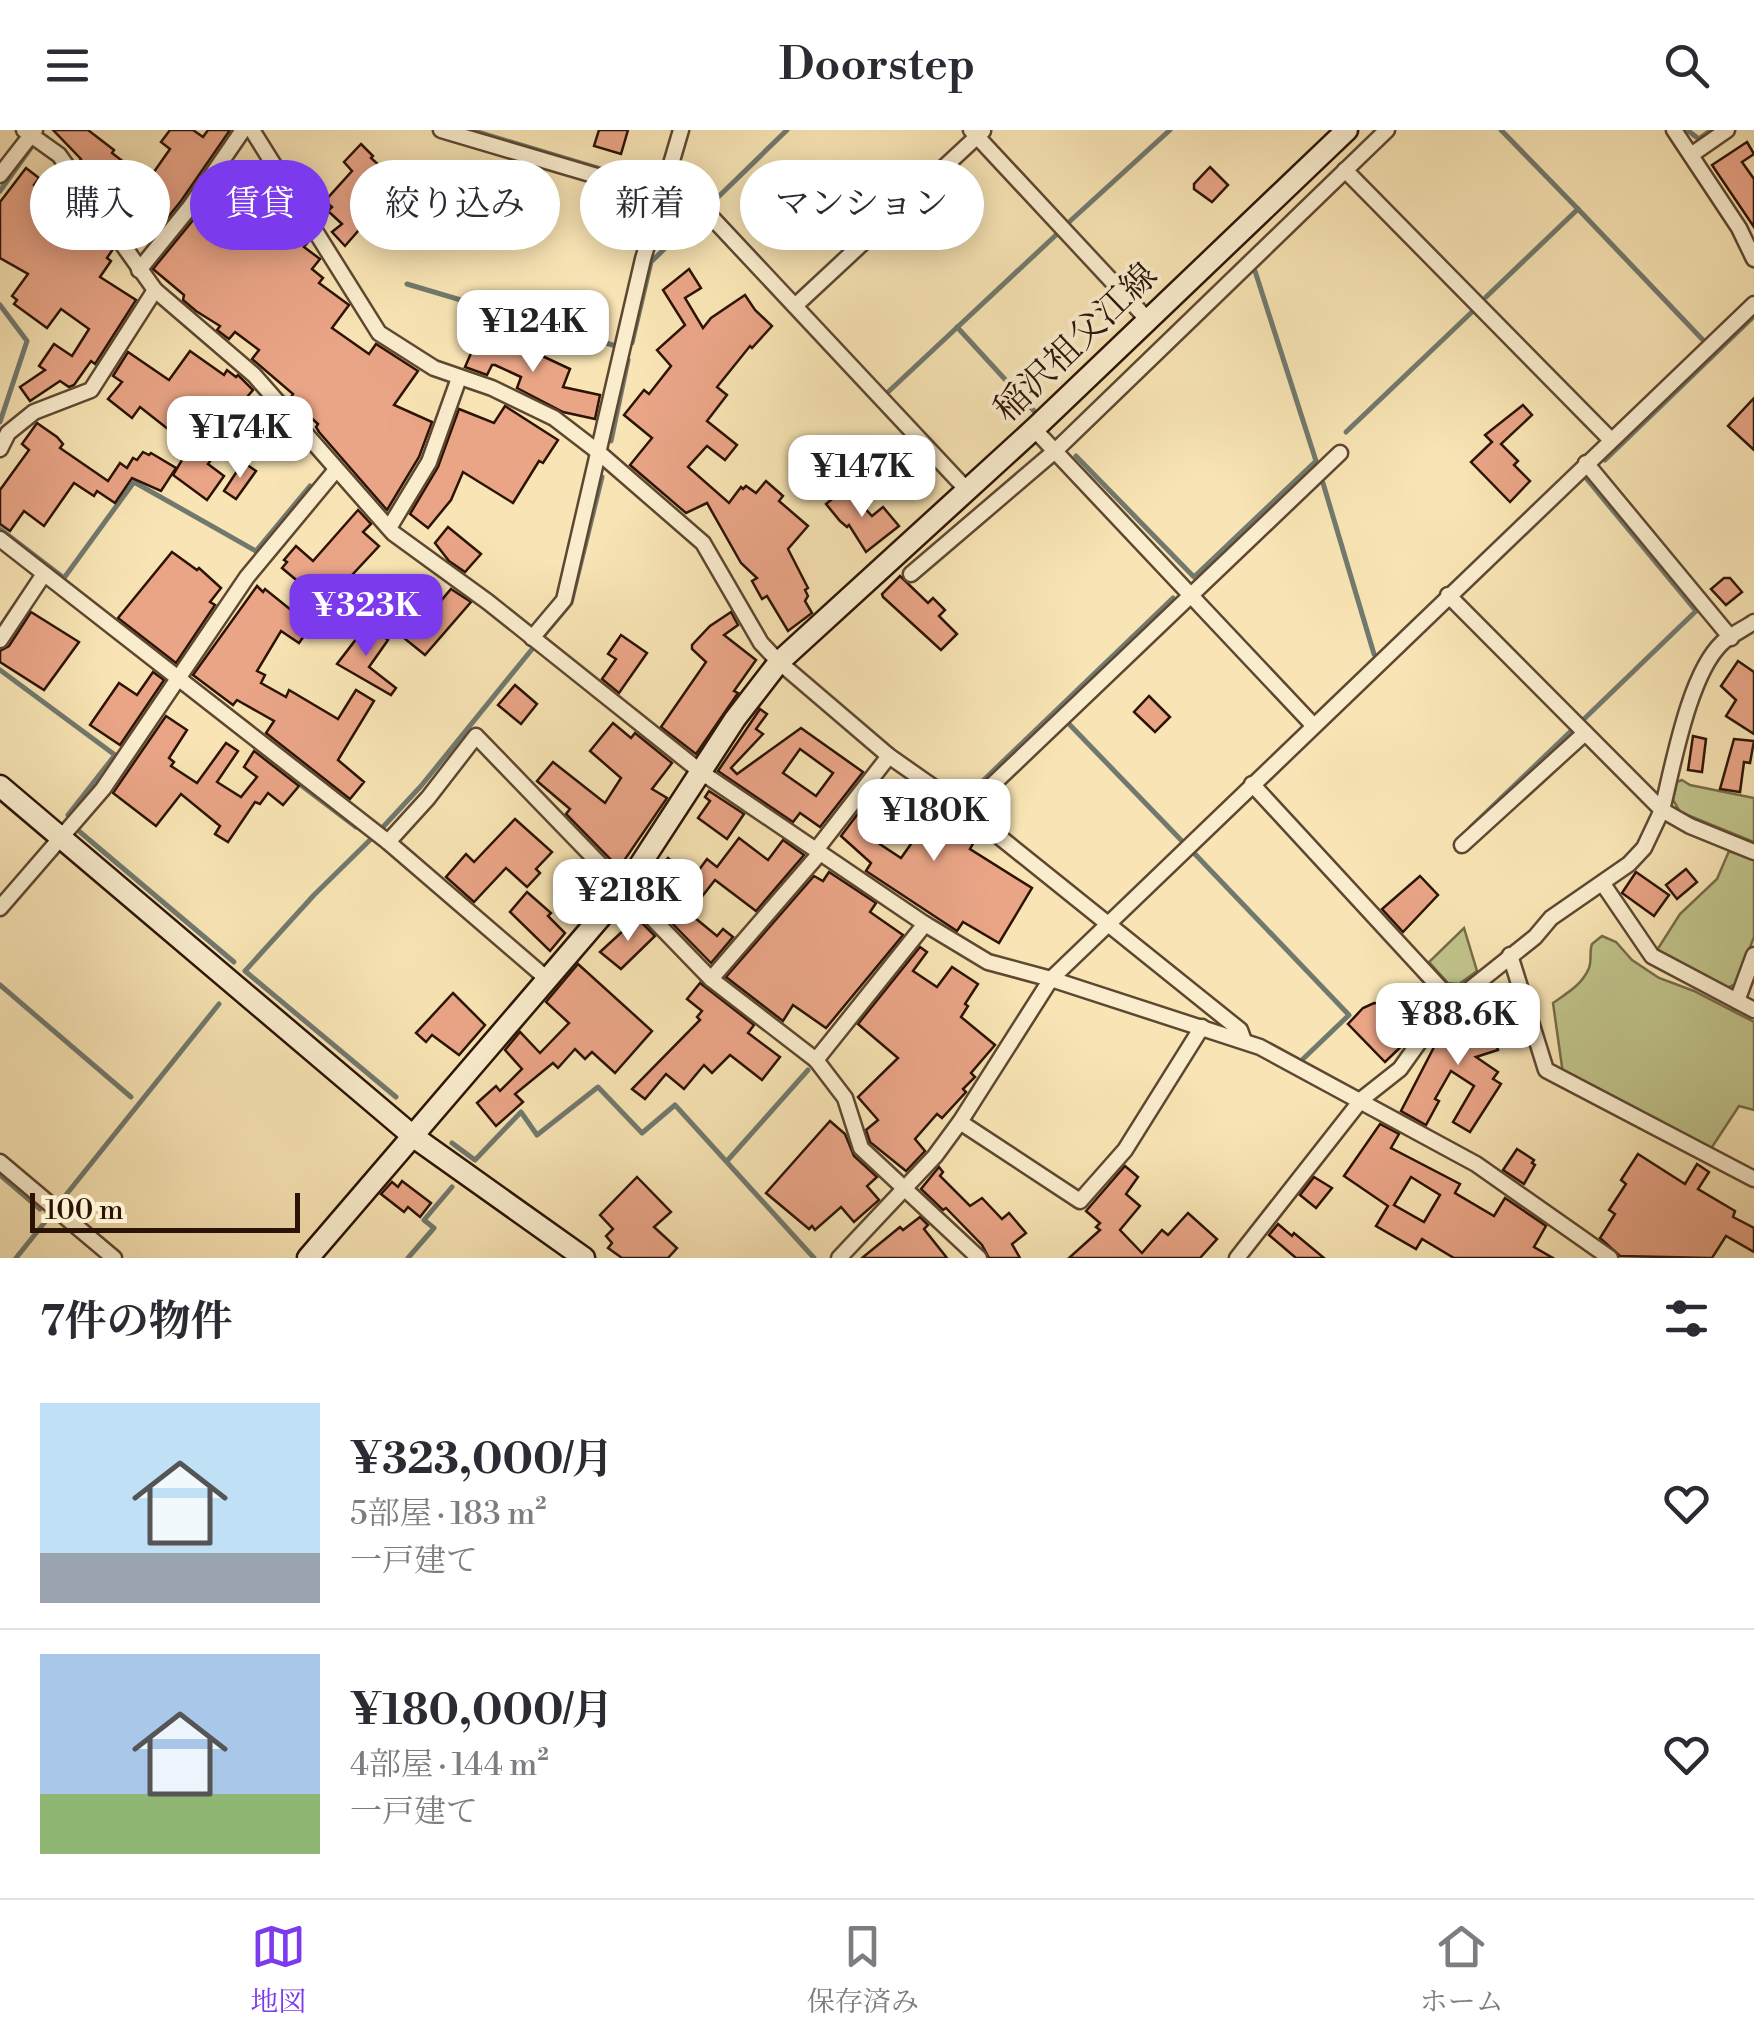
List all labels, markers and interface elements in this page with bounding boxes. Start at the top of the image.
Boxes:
text: Doorstep [779,37,975,94]
icon: menu [40,38,95,93]
icon: search [1659,38,1714,93]
chip: 購入 [30,160,170,250]
chip: 賃貸 [190,160,330,250]
chip: 絞り込み [350,160,560,250]
chip: 新着 [580,160,720,250]
chip: マンション [740,160,984,250]
street label: 稲沢祖父江線 [986,255,1166,431]
pin: ¥124K [463,290,603,375]
text: ¥124K [479,302,587,342]
pin: ¥174K [170,396,310,481]
text: ¥174K [189,408,291,448]
pin: ¥147K [792,435,932,520]
text: ¥147K [810,447,914,487]
pin: ¥323K [296,574,436,659]
text: ¥323K [312,586,421,626]
pin: ¥180K [864,779,1004,864]
text: ¥180K [880,791,988,831]
pin: ¥218K [558,859,698,944]
text: ¥218K [575,871,681,911]
pin: ¥88.6K [1377,983,1539,1068]
text: ¥88.6K [1398,995,1518,1035]
scale bar [30,1188,300,1232]
text: 100 m [45,1193,124,1228]
icon: filters [1659,1291,1714,1346]
text: 7件の物件 [40,1296,233,1349]
text: ¥323,000/月 [350,1434,614,1487]
icon: home [120,1443,240,1563]
icon: heart [1659,1476,1714,1531]
text: 5部屋 · 183 m² [350,1494,546,1534]
text: 一戸建て [350,1541,478,1581]
text: ¥180,000/月 [350,1685,613,1738]
icon: home [120,1694,240,1814]
icon: heart [1659,1727,1714,1782]
text: 4部屋 · 144 m² [350,1745,549,1785]
text: 一戸建て [350,1792,478,1832]
tab: 地図 [250,1919,306,2020]
tab: 保存済み [807,1919,919,2020]
tab: ホーム [1420,1919,1504,2020]

